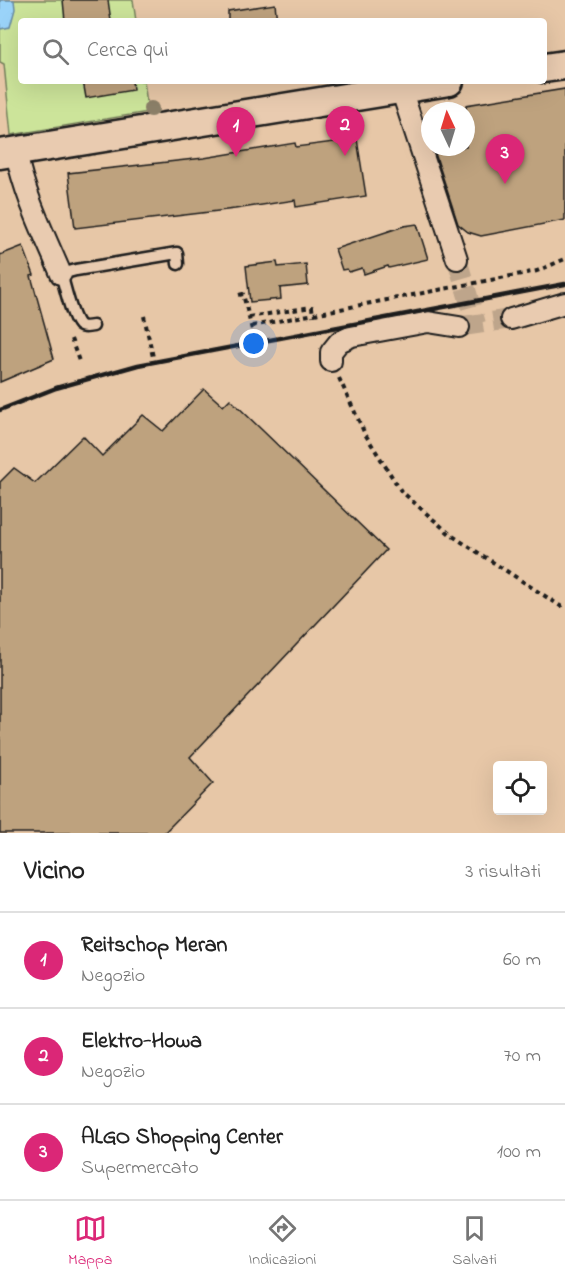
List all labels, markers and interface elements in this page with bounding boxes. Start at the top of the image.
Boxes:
search box [18,18,547,84]
icon: search [39,35,72,68]
text: Cerca qui [87,35,169,67]
north arrow [421,102,475,156]
pin: 2 [326,106,364,156]
pin: 1 [216,108,256,157]
pin: 3 [486,134,524,184]
your location [239,329,268,358]
map controls [493,761,547,815]
button: locate [493,761,547,815]
text: Vicino [24,853,85,891]
text: 3 risultati [465,858,541,887]
text: Reitschop Meran [81,930,227,962]
text: 1 [40,946,47,975]
text: 60 m [503,946,541,975]
text: Negozio [81,962,145,991]
text: Elektro-Howa [81,1026,202,1058]
text: 2 [39,1042,48,1071]
text: 70 m [504,1042,541,1071]
text: Negozio [81,1058,145,1087]
text: ALGO Shopping Center [81,1122,283,1154]
text: 3 [39,1138,48,1167]
text: 100 m [497,1138,541,1167]
text: Supermercato [81,1154,199,1183]
tab: Mappa [68,1212,112,1272]
tab: Indicazioni [248,1212,316,1272]
tab: Salvati [452,1212,497,1272]

